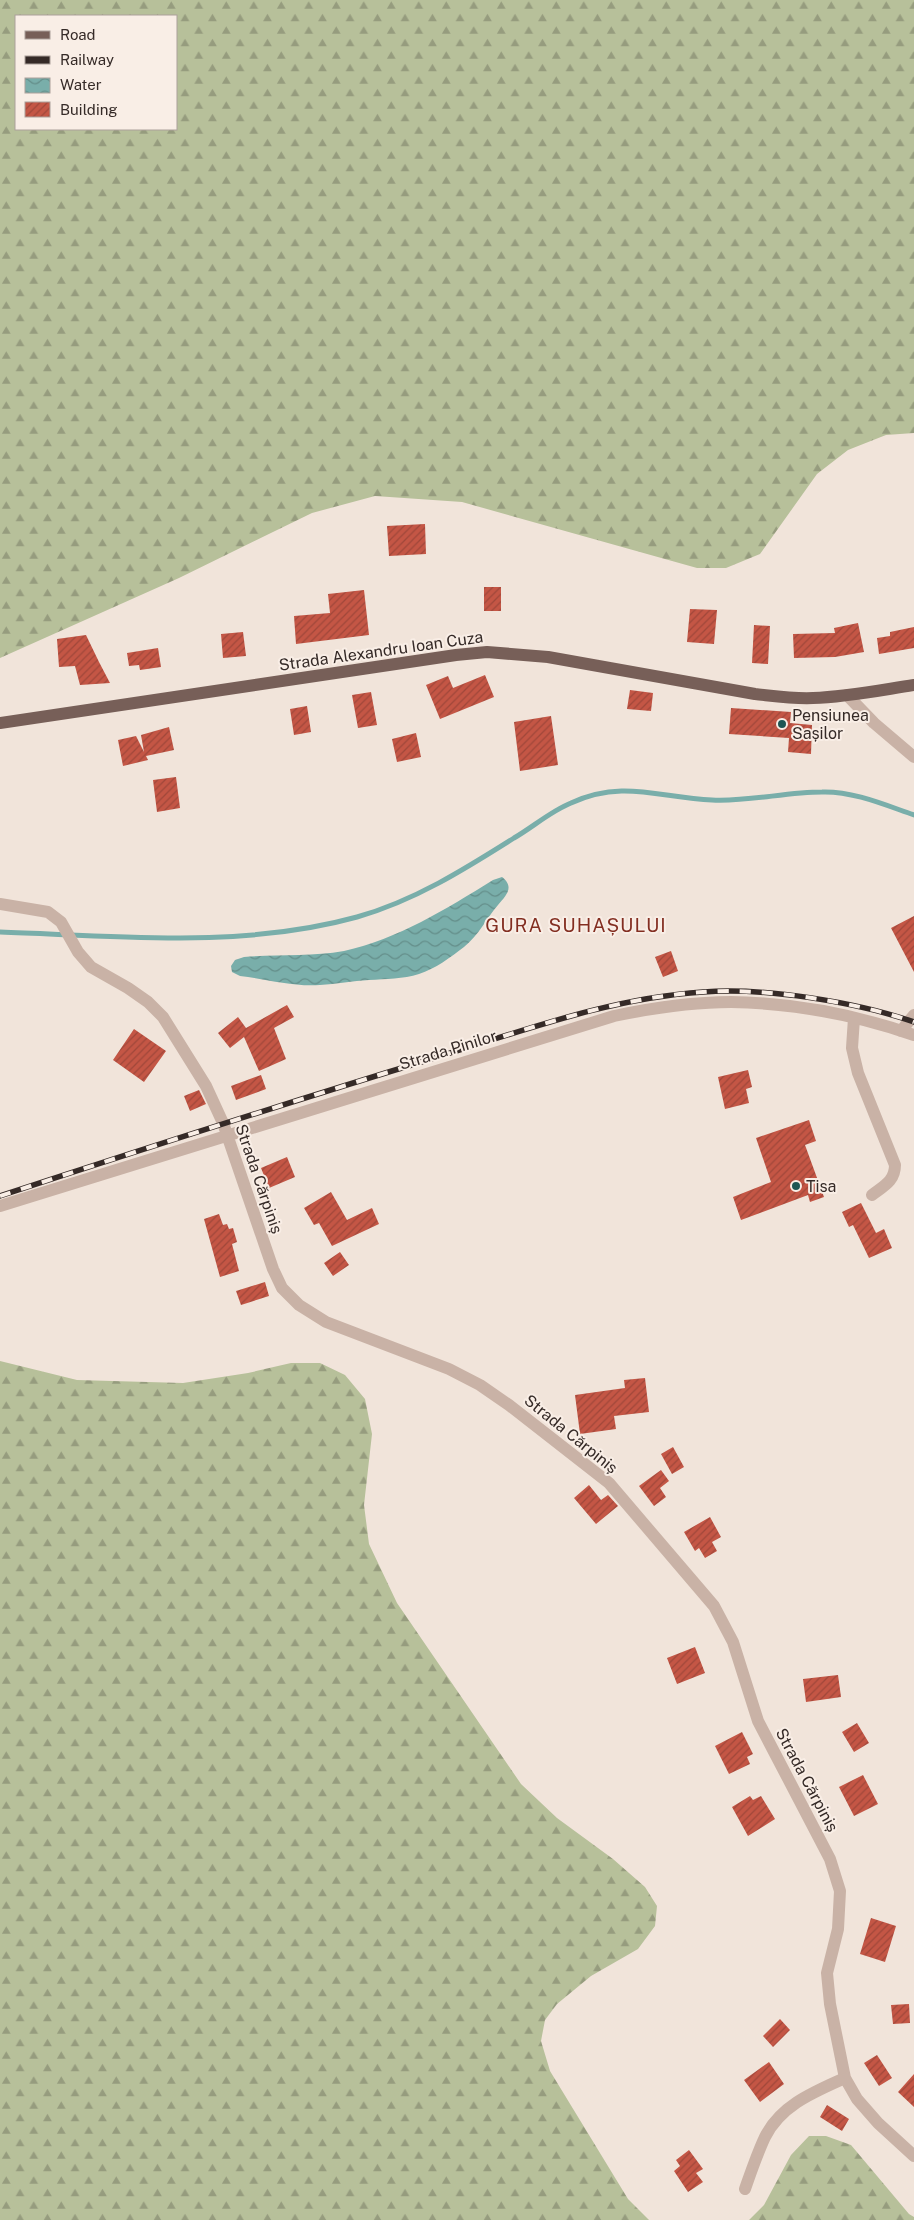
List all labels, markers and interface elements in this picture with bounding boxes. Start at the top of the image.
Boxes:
legend [15,15,178,130]
text: Road [60,26,96,43]
text: Railway [60,51,114,68]
text: Water [60,76,102,93]
text: Building [60,101,118,118]
street label: Strada Alexandru Ioan Cuza [278,627,484,675]
place label: Pensiunea Sașilor [792,706,869,743]
marker: Pensiunea Sașilor [776,718,788,730]
district label: GURA SUHAȘULUI [485,914,667,936]
street label: Strada Pinilor [397,1026,499,1074]
street label: Strada Cărpiniș [231,1122,287,1236]
place label: Tisa [806,1177,836,1196]
marker: Tisa [790,1180,802,1192]
street label: Strada Cărpiniș [520,1391,622,1477]
street label: Strada Cărpiniș [772,1725,842,1835]

